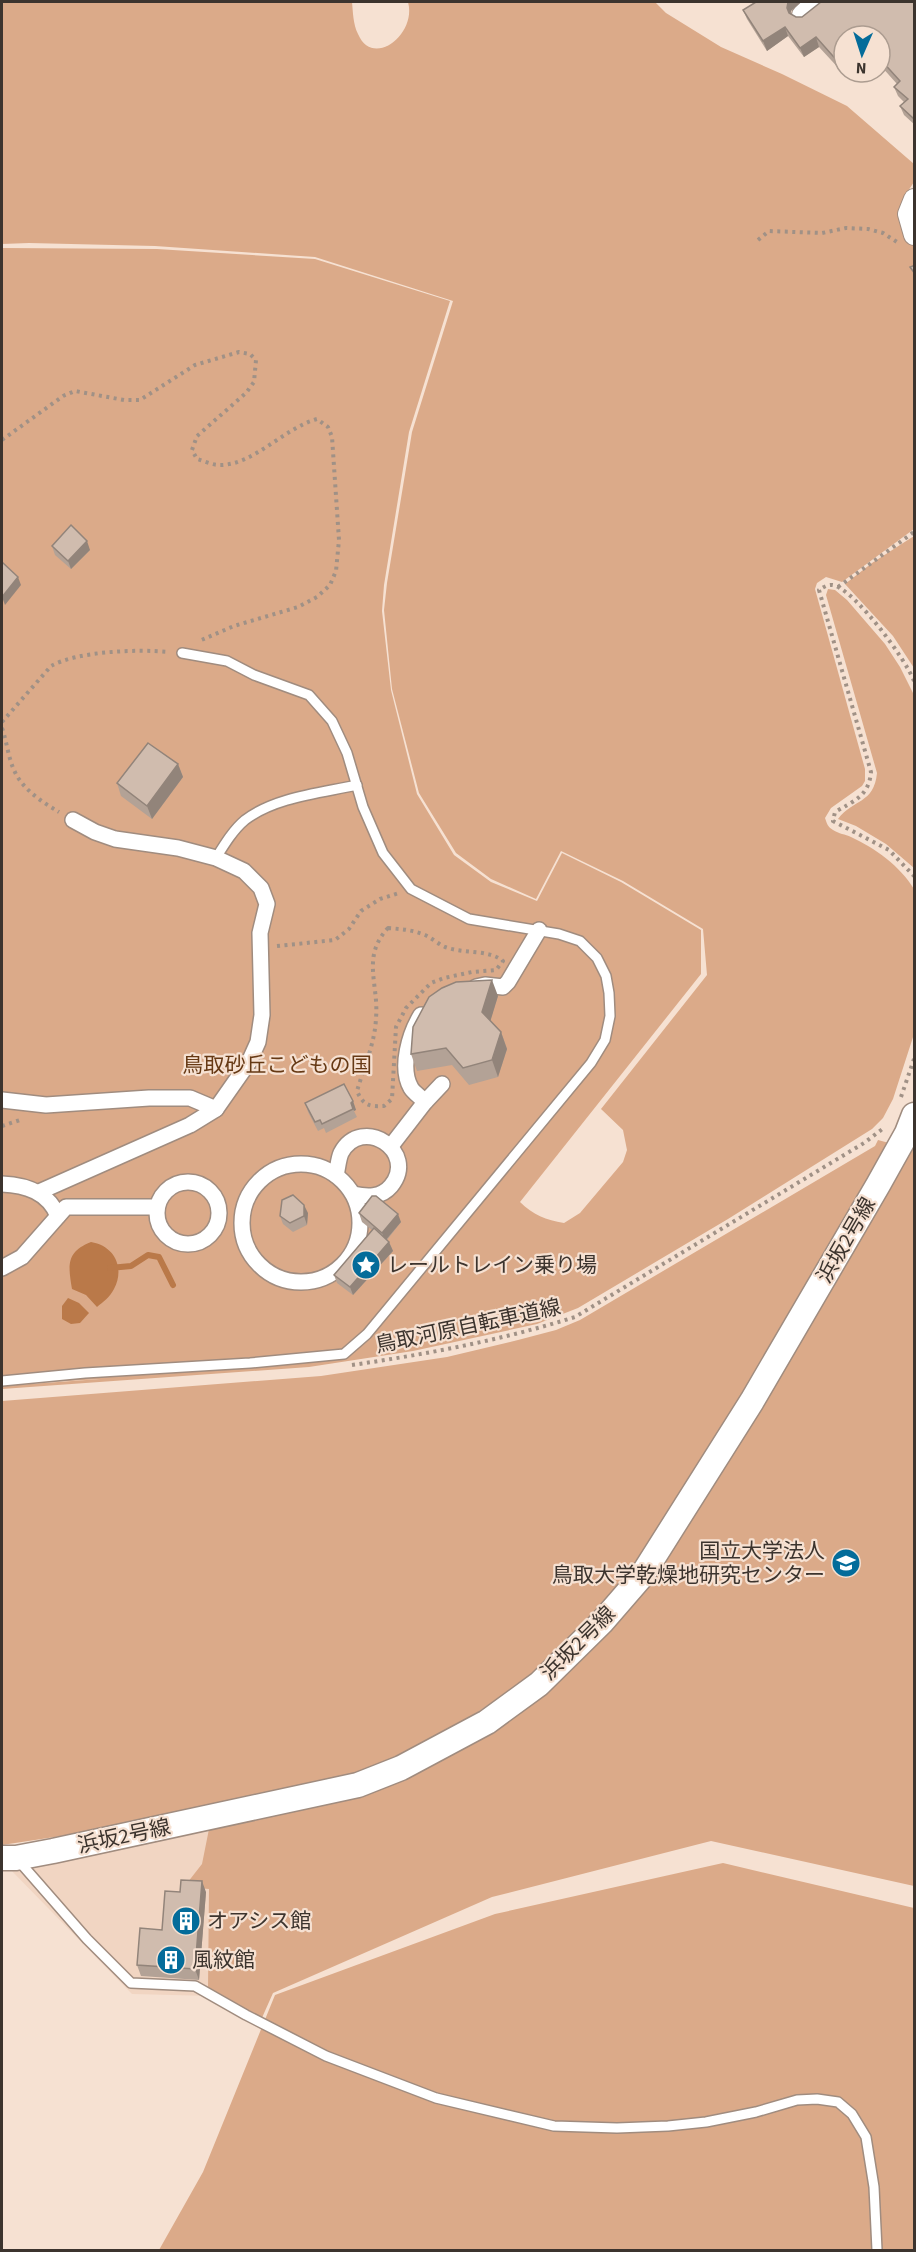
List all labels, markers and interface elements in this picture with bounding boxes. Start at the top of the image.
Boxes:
north arrow [832,24,892,84]
text: N [855,57,867,79]
park label: 鳥取砂丘こどもの国 [183,1050,372,1080]
street label: 浜坂2号線 [809,1192,883,1288]
place icon: レールトレイン乗り場 [350,1249,382,1281]
place label: レールトレイン乗り場 [387,1250,597,1280]
street label: 鳥取河原自転車道線 [372,1292,564,1360]
place label: 国立大学法人 鳥取大学乾燥地研究センター [552,1536,825,1590]
school or university icon: 国立大学法人 鳥取大学乾燥地研究センター [830,1547,862,1579]
street label: 浜坂2号線 [534,1599,622,1687]
street label: 浜坂2号線 [75,1812,173,1860]
building icon: オアシス館 [170,1905,202,1937]
place label: オアシス館 [207,1906,311,1936]
building icon: 風紋館 [155,1944,187,1976]
place label: 風紋館 [192,1945,255,1975]

